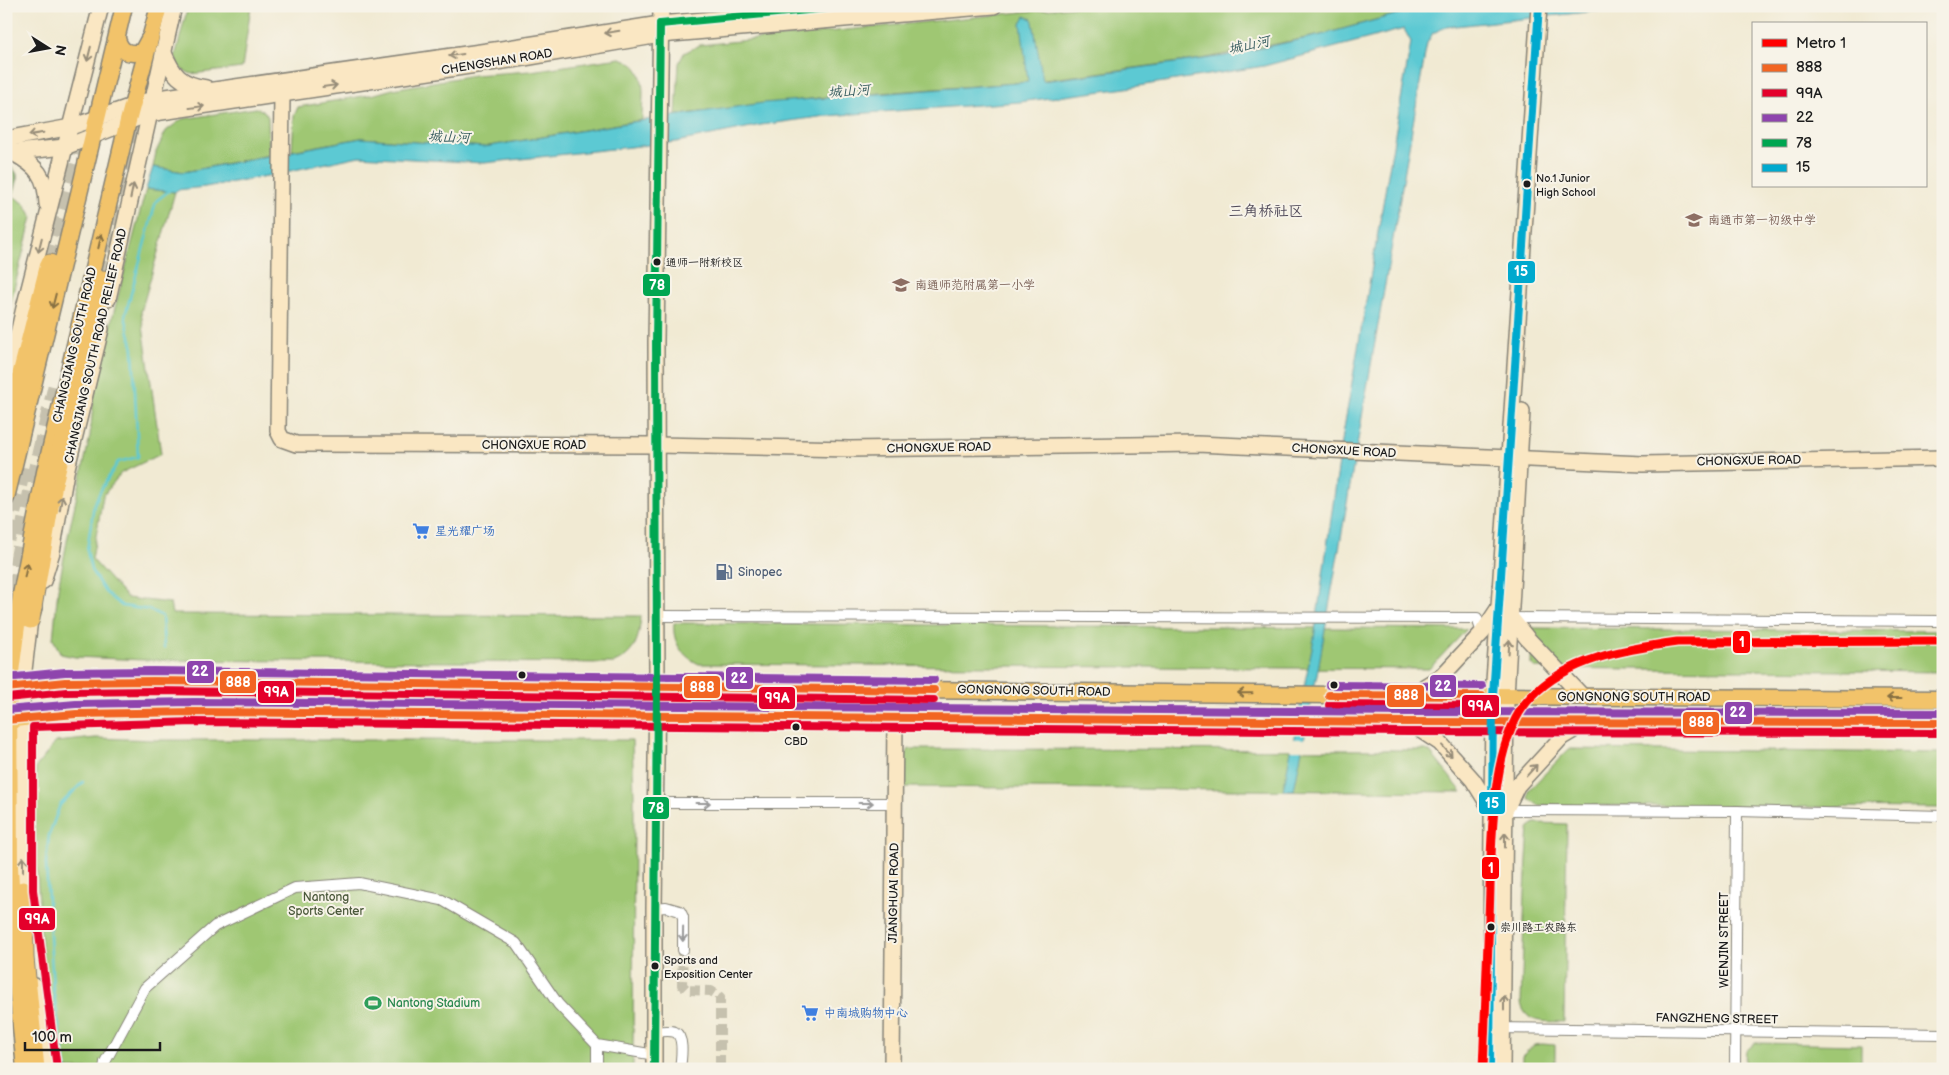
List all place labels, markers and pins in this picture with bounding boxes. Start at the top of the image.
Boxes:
place label: No.1 Junior High School [1536,172,1595,199]
marker: No.1 Junior High School [1522,179,1532,189]
school or university icon: 南通市第一初级中学 [1684,210,1704,230]
place label: 南通市第一初级中学 [1708,213,1816,228]
place label: 通师一附新校区 [666,256,743,269]
marker: 通师一附新校区 [652,257,662,267]
school or university icon: 南通师范附属第一小学 [891,275,911,295]
place label: 南通师范附属第一小学 [915,278,1035,293]
supermarket icon: 星光耀广场 [411,521,431,541]
place label: 星光耀广场 [435,524,495,539]
fuel station icon: Sinopec [714,562,734,582]
place label: Sinopec [738,565,782,580]
unlabelled marker [517,670,527,680]
unlabelled marker [1329,680,1339,690]
marker: CBD [791,722,801,732]
place label: CBD [784,735,808,748]
place label: 崇川路工农路东 [1500,921,1577,934]
marker: 崇川路工农路东 [1486,922,1496,932]
place label: Sports and Exposition Center [664,954,754,981]
marker: Sports and Exposition Center [650,961,660,971]
sports icon: Nantong Stadium [363,993,383,1013]
place label: Nantong Stadium [387,996,480,1011]
supermarket icon: 中南城购物中心 [800,1003,820,1023]
place label: 中南城购物中心 [824,1006,908,1021]

